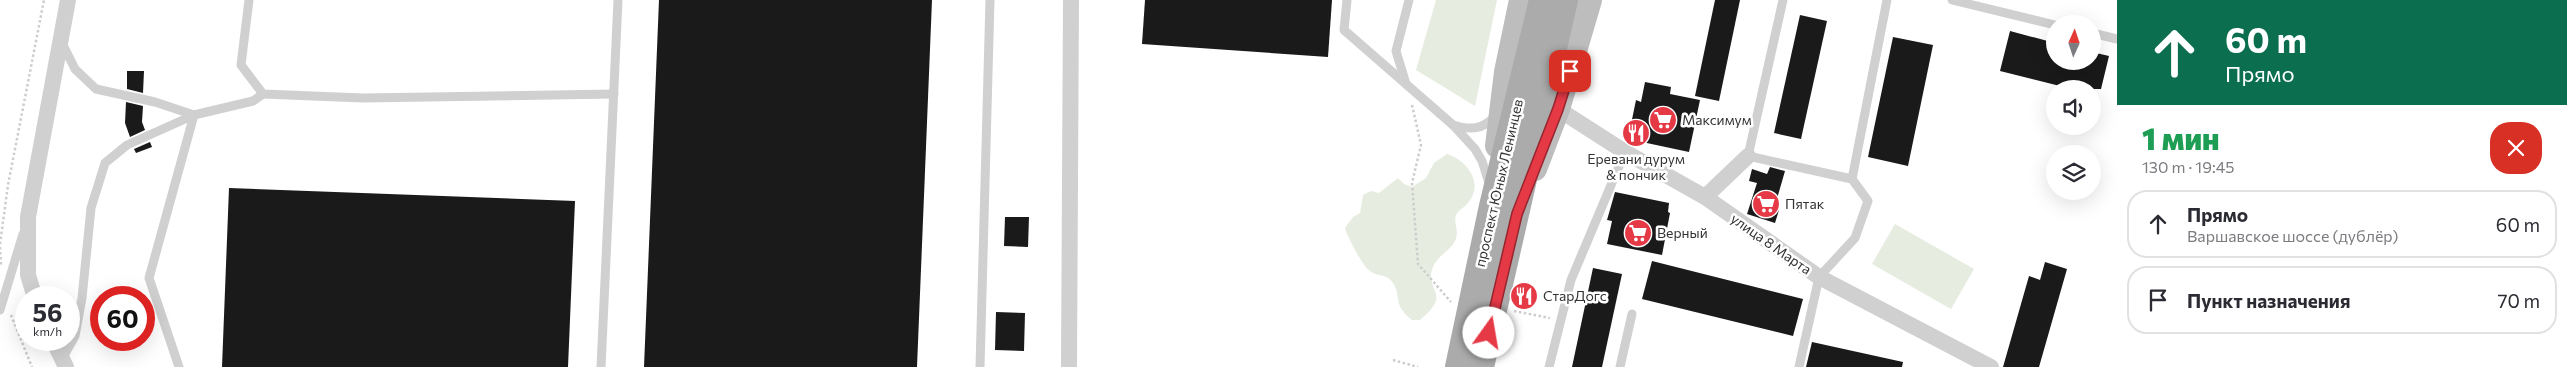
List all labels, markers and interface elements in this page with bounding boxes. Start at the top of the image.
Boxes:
north arrow [2046,15,2101,70]
map controls [2046,15,2101,200]
text: 60 m [2225,17,2307,60]
icon: ahead [2142,20,2207,85]
pin [1549,50,1591,92]
icon: arrive [1556,57,1584,85]
text: Прямо [2225,60,2295,87]
button: sound [2046,80,2101,135]
street label: проспект Юных Ленинцев [1471,97,1526,269]
supermarket icon: Максимум [1648,105,1678,135]
place label: Максимум [1682,111,1752,128]
restaurant icon: Еревани дурум & пончик [1621,118,1651,148]
text: 1 мин [2142,119,2220,156]
button: close [2490,122,2542,174]
button: layers [2046,145,2101,200]
place label: Еревани дурум & пончик [1587,150,1685,183]
text: 130 m · 19:45 [2142,157,2234,176]
supermarket icon: Пятак [1751,189,1781,219]
place label: Пятак [1785,195,1825,212]
text: Прямо [2187,203,2248,226]
street label: улица 8 Марта [1728,209,1815,278]
icon: ahead [2144,210,2172,238]
text: 60 m [2496,213,2540,236]
supermarket icon: Верный [1623,218,1653,248]
place label: Верный [1657,224,1708,241]
text: Варшавское шоссе (дублёр) [2187,226,2398,245]
restaurant icon: СтарДогс [1509,281,1539,311]
speed limit sign: 60 [90,286,155,351]
icon: arrive [2144,286,2172,314]
place label: СтарДогс [1543,287,1607,304]
text: Пункт назначения [2187,289,2350,312]
text: 70 m [2497,289,2540,312]
text: 56 [32,297,63,327]
position arrow [1462,306,1514,358]
text: km/h [33,324,62,338]

